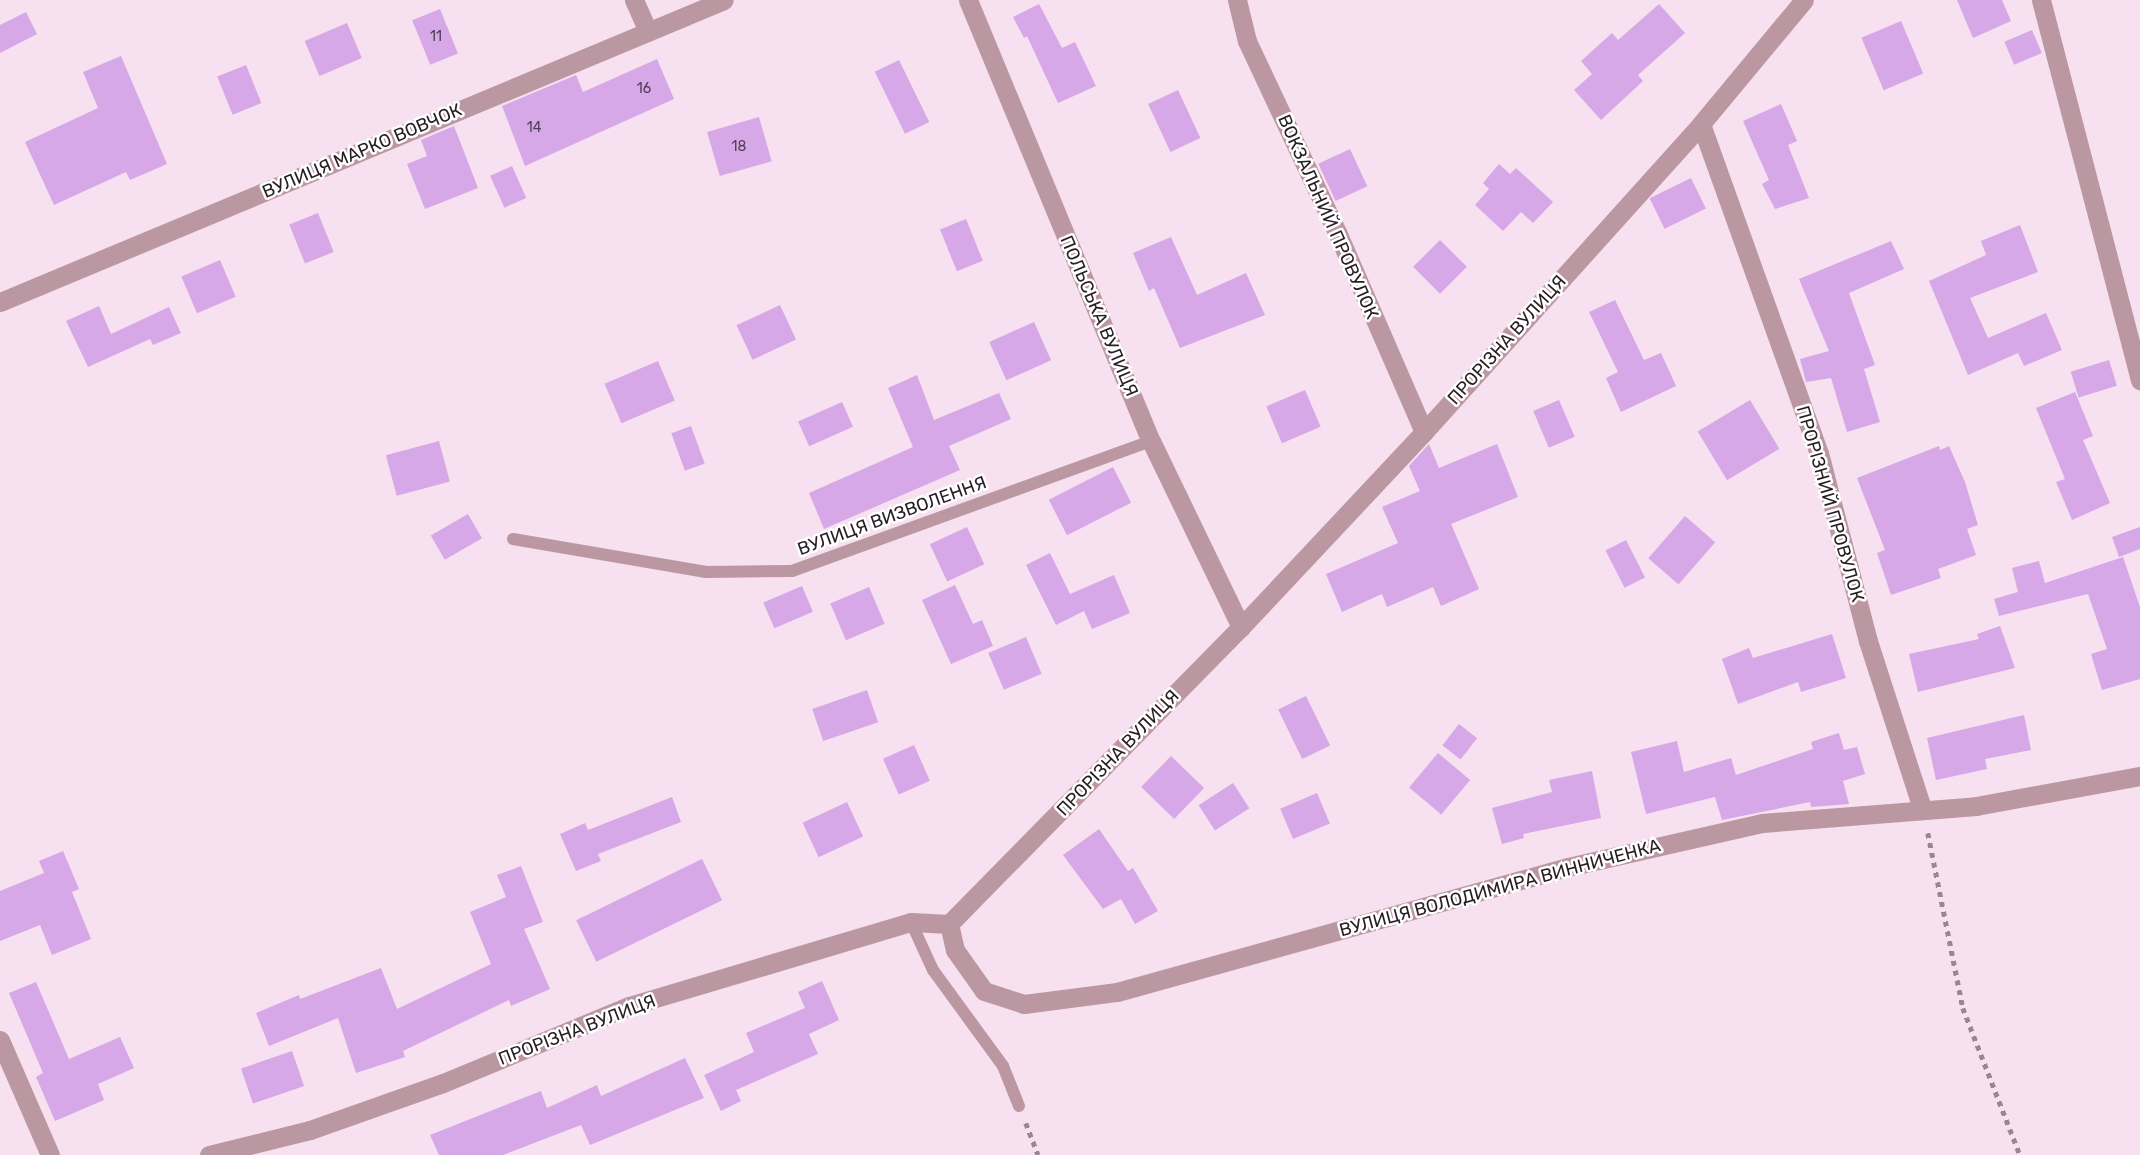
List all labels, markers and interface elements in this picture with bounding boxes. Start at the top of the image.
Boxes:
house number: 11 [430,29,442,45]
house number: 16 [637,81,651,97]
street label: ВУЛИЦЯ МАРКО ВОВЧОК [259,99,465,203]
street label: ВОКЗАЛЬНИЙ ПРОВУЛОК [1273,111,1383,323]
house number: 14 [527,120,541,136]
house number: 18 [732,139,746,155]
street label: ПОЛЬСЬКА ВУЛИЦЯ [1055,232,1143,400]
street label: ПРОРІЗНА ВУЛИЦЯ [1443,271,1571,409]
street label: ПРОРІЗНИЙ ПРОВУЛОК [1792,403,1868,605]
street label: ВУЛИЦЯ ВИЗВОЛЕННЯ [795,472,989,560]
street label: ПРОРІЗНА ВУЛИЦЯ [1052,686,1184,820]
street label: ВУЛИЦЯ ВОЛОДИМИРА ВИННИЧЕНКА [1337,835,1663,941]
street label: ПРОРІЗНА ВУЛИЦЯ [495,990,659,1070]

